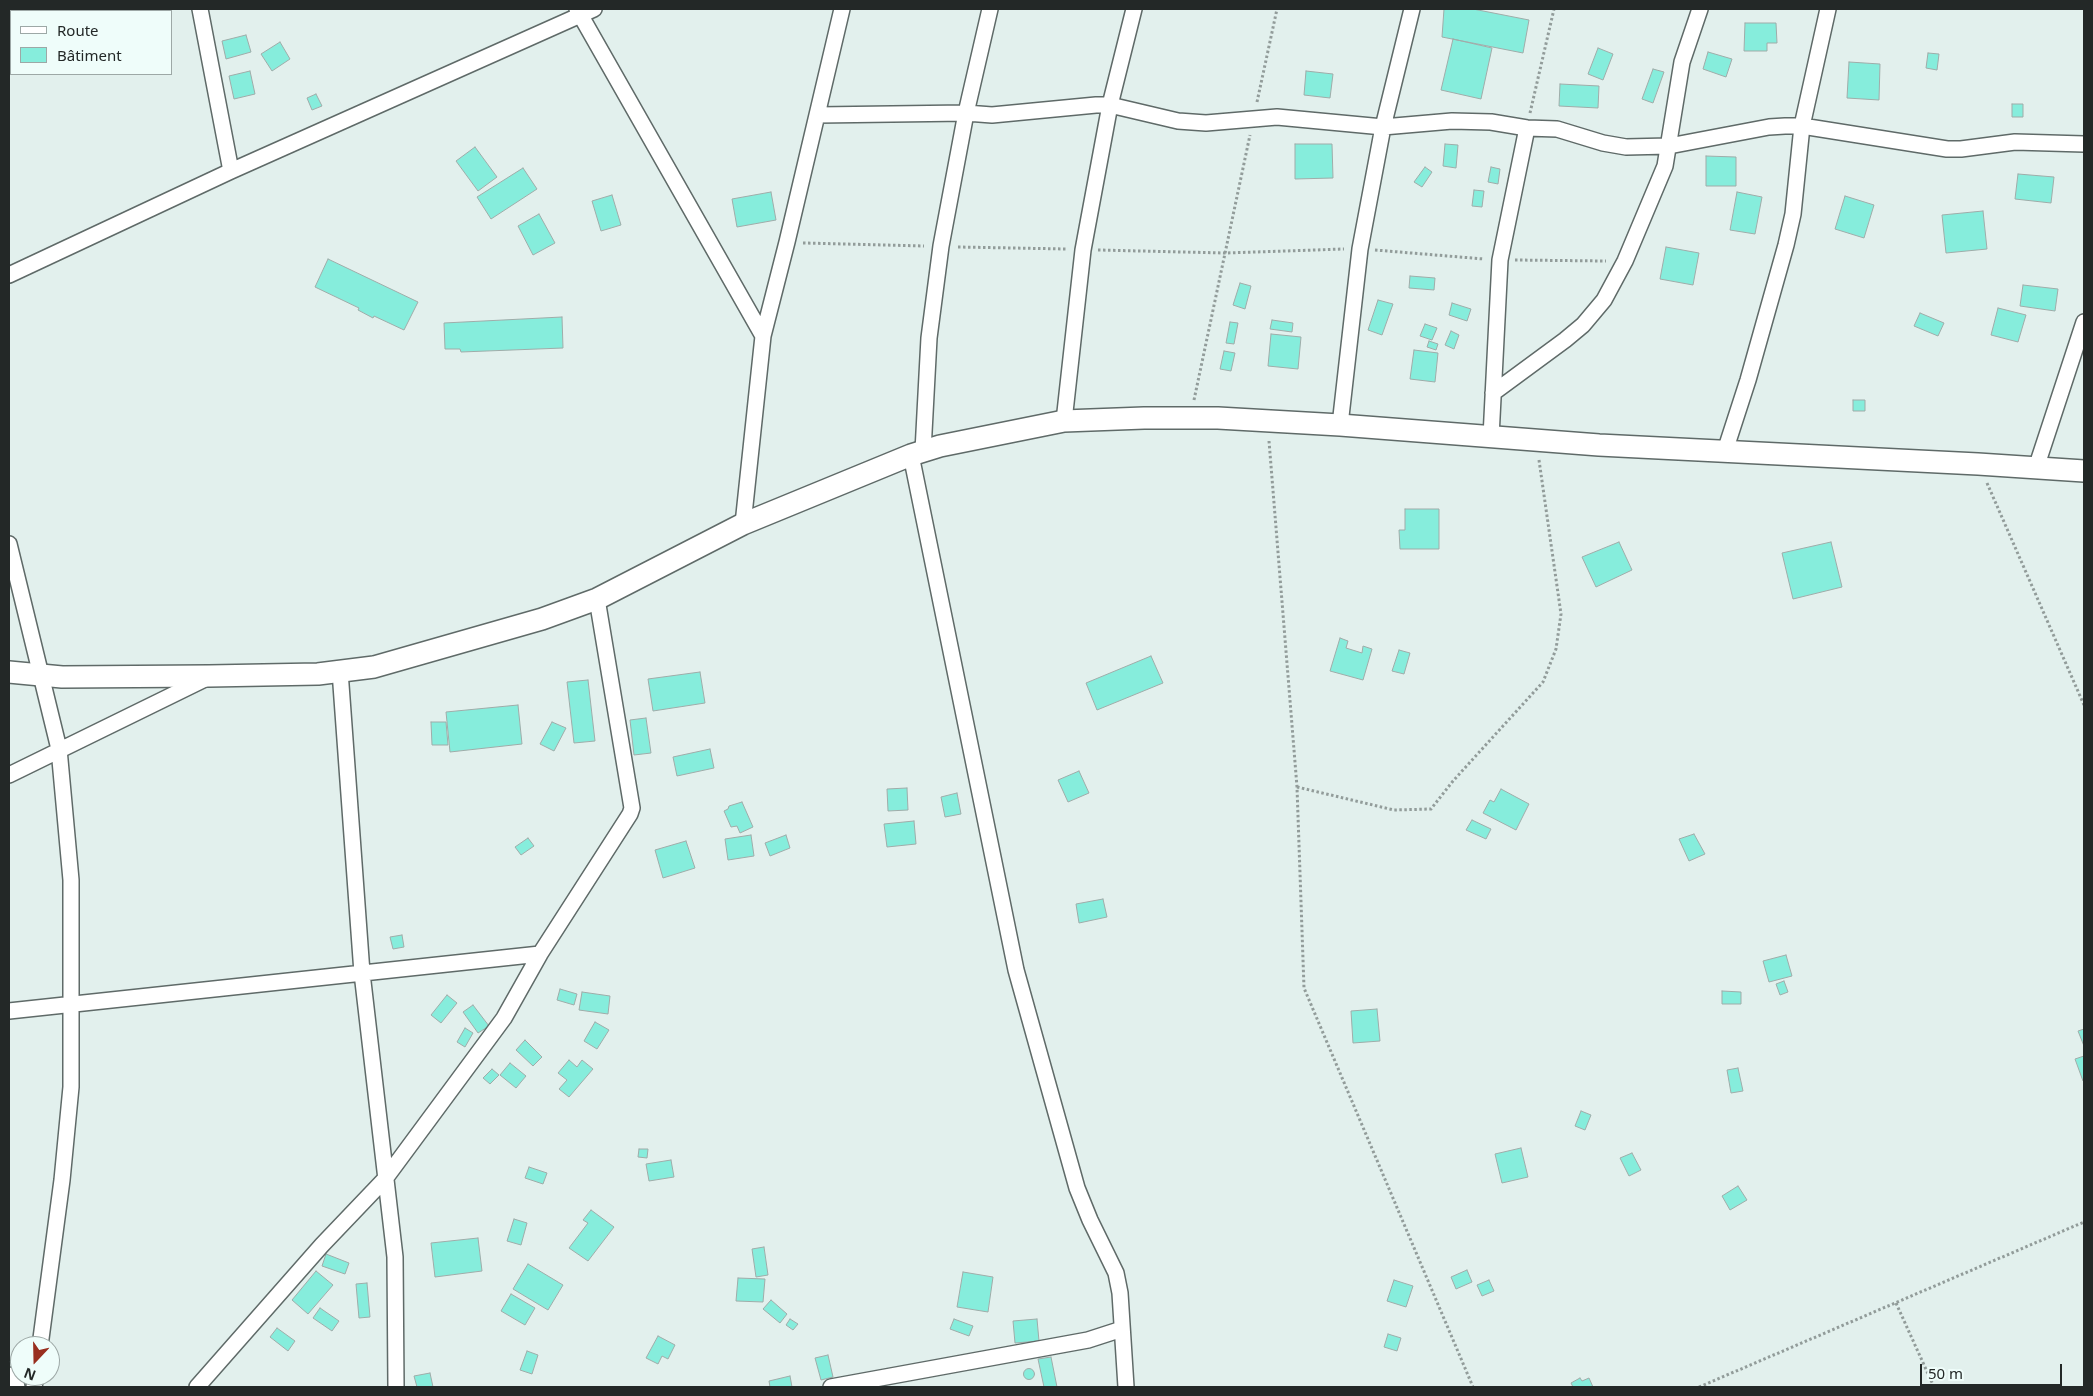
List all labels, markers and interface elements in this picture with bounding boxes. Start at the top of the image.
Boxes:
legend [10,10,172,75]
text: Route [57,20,99,40]
text: Bâtiment [57,45,122,65]
north arrow [10,1336,60,1386]
scale bar [1923,1354,2066,1386]
text: 50 m [1928,1363,1963,1383]
text: N [21,1364,39,1385]

